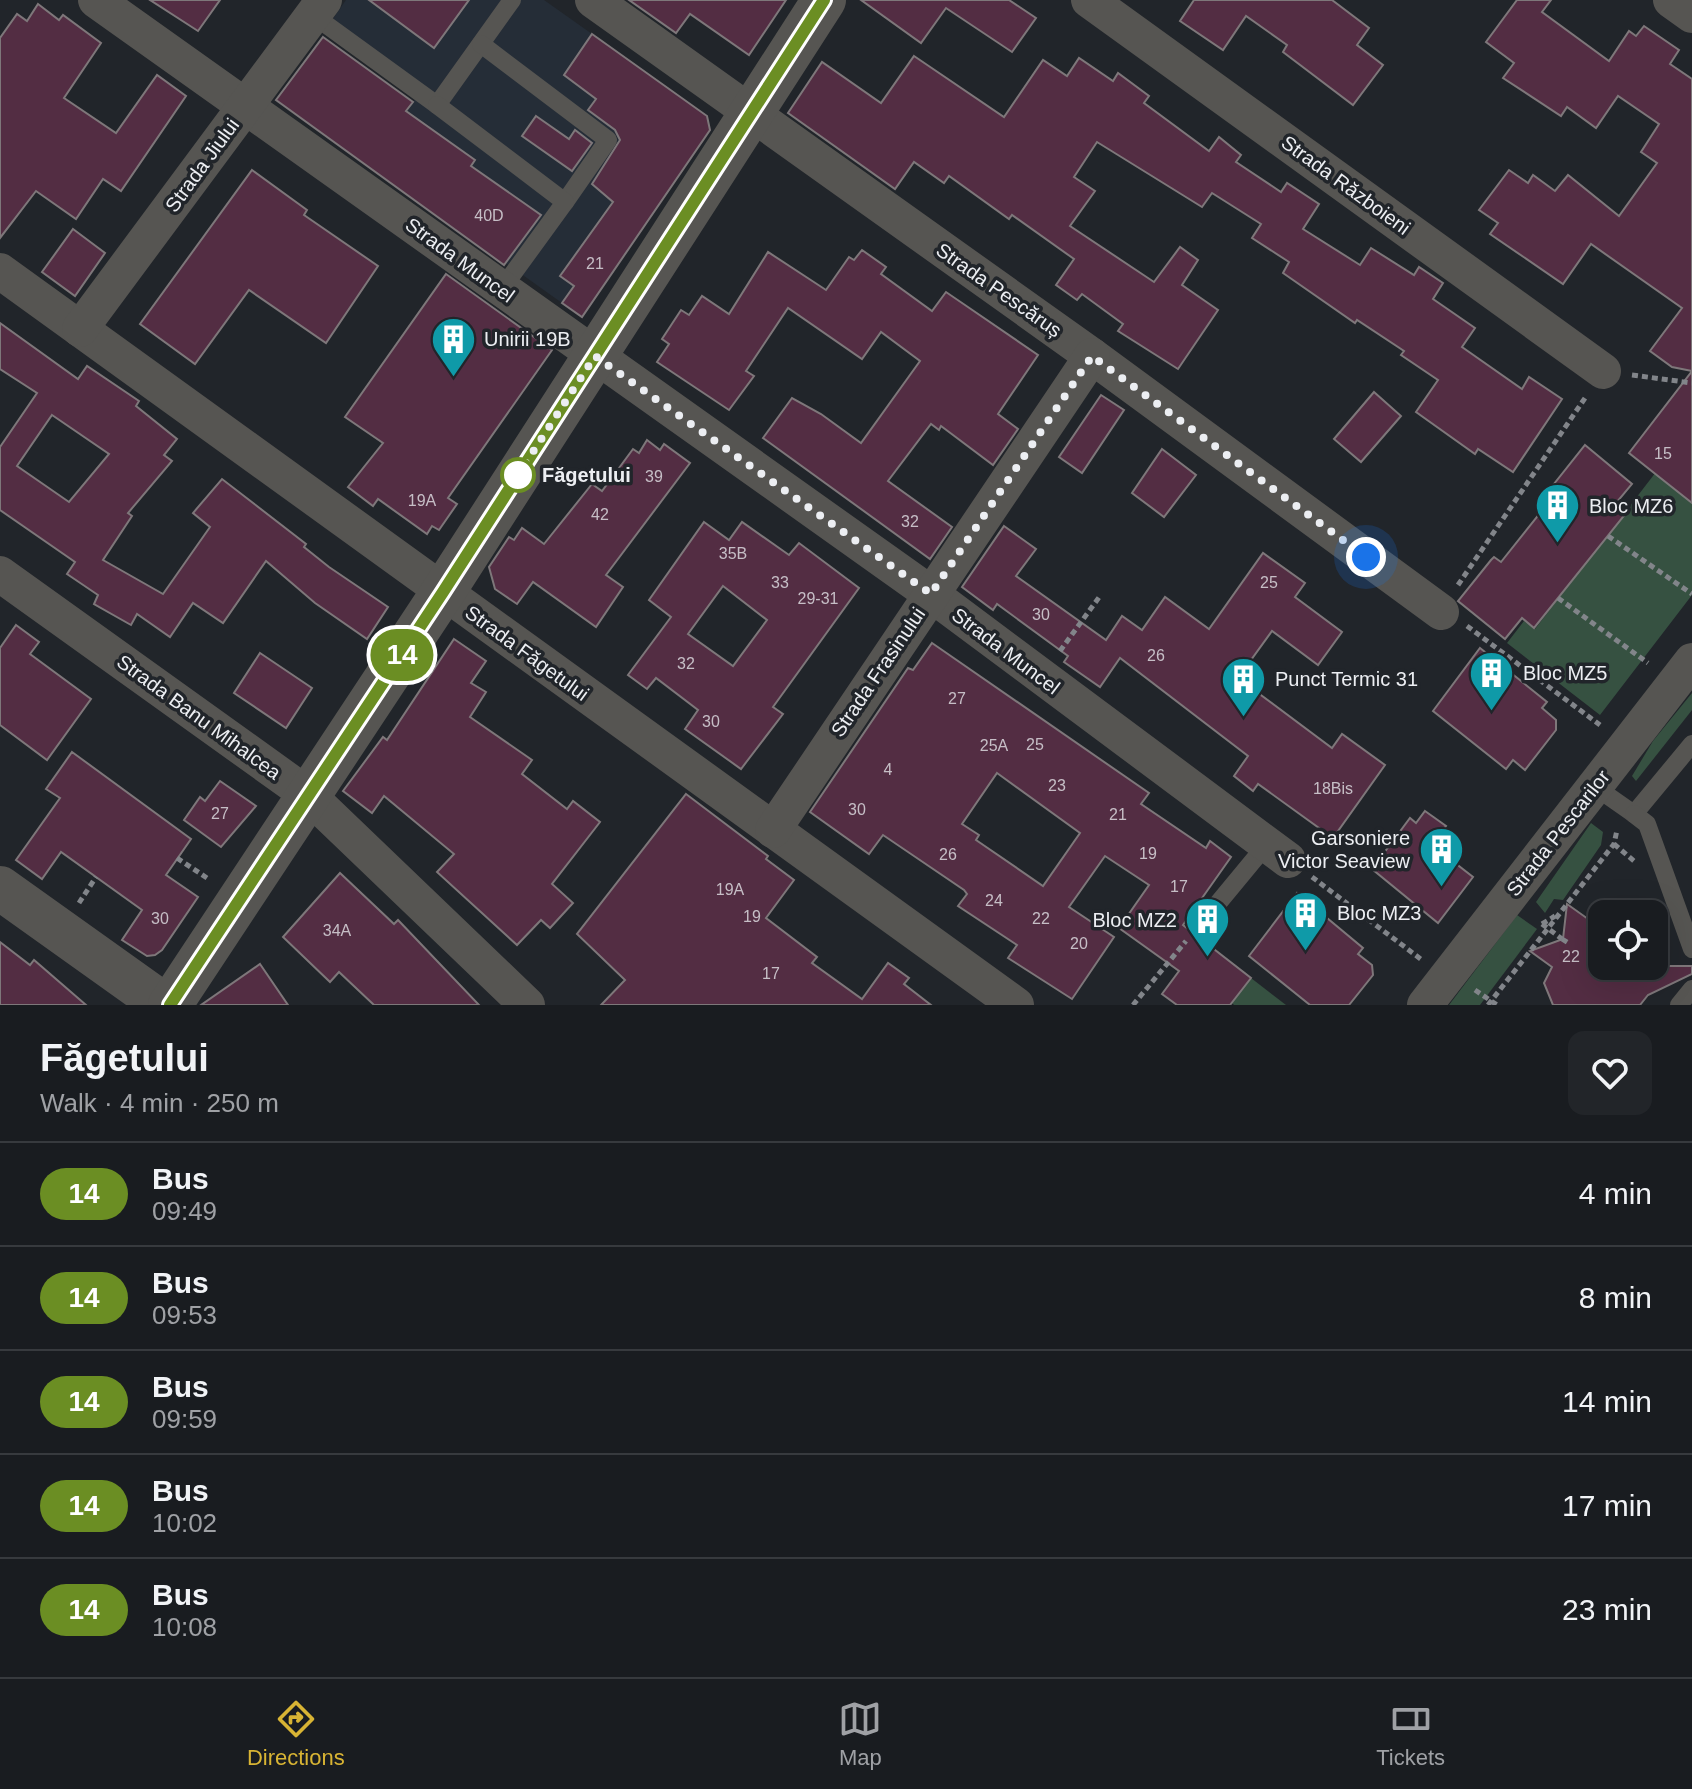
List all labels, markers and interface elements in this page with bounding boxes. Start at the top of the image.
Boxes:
street label: Strada Jiului [161,114,243,216]
street label: Strada Războieni [1277,131,1415,239]
house number: 40D [474,207,504,224]
street label: Strada Muncel [401,213,519,307]
street label: Strada Pescăruș [932,239,1066,341]
house number: 21 [586,255,604,272]
building icon: Unirii 19B [429,315,477,378]
place label: Unirii 19B [484,328,571,350]
house number: 15 [1654,445,1672,462]
marker: Făgetului [501,458,535,492]
place label: Făgetului [542,464,631,486]
house number: 39 [645,468,663,485]
building icon: Bloc MZ6 [1534,482,1582,545]
house number: 19A [408,492,437,509]
place label: Bloc MZ6 [1589,495,1673,517]
house number: 42 [591,506,609,523]
house number: 32 [901,513,919,530]
your location [1346,537,1386,577]
house number: 35B [719,545,747,562]
house number: 33 [771,574,789,591]
house number: 25 [1260,574,1278,591]
house number: 29-31 [798,590,839,607]
street label: Strada Făgetului [461,601,593,705]
street label: Strada Frasinului [827,603,929,741]
street label: Strada Muncel [948,603,1064,699]
house number: 30 [1032,606,1050,623]
line badge: 14 [366,629,438,681]
text: 14 [386,639,418,670]
house number: 26 [1147,647,1165,664]
building icon: Bloc MZ5 [1468,649,1516,712]
street label: Strada Banu Mihalcea [113,650,286,784]
house number: 32 [677,655,695,672]
building icon: Punct Termic 31 [1220,655,1268,718]
place label: Bloc MZ5 [1523,662,1607,684]
place label: Punct Termic 31 [1275,668,1418,690]
house number: 27 [948,690,966,707]
house number: 30 [702,713,720,730]
house number: 25 [1026,736,1044,753]
house number: 25A [980,737,1009,754]
house number: 4 [884,761,893,778]
street label: Strada Pescarilor [1502,766,1614,900]
house number: 23 [1048,777,1066,794]
house number: 18Bis [1313,780,1353,797]
house number: 30 [848,801,866,818]
house number: 27 [211,805,229,822]
house number: 21 [1109,806,1127,823]
building icon: Garsoniere Victor Seaview [1417,826,1465,889]
place label: Garsoniere Victor Seaview [1278,827,1411,872]
house number: 19 [1139,845,1157,862]
house number: 26 [939,846,957,863]
house number: 17 [1170,878,1188,895]
house number: 19A [716,881,745,898]
building icon: Bloc MZ3 [1282,889,1330,952]
house number: 24 [985,892,1003,909]
building icon: Bloc MZ2 [1184,896,1232,959]
map controls [1588,900,1668,980]
button: locate [1588,900,1668,980]
place label: Bloc MZ3 [1337,902,1421,924]
house number: 19 [743,908,761,925]
place label: Bloc MZ2 [1093,909,1177,931]
house number: 30 [151,910,169,927]
house number: 22 [1032,910,1050,927]
house number: 34A [323,922,352,939]
house number: 20 [1070,935,1088,952]
house number: 22 [1562,948,1580,965]
house number: 17 [762,965,780,982]
button: heart [1568,1031,1652,1115]
text: Făgetului [40,1037,209,1079]
text: Walk · 4 min · 250 m [40,1088,279,1118]
text: Bus [152,1162,209,1195]
text: 4 min [1579,1177,1652,1210]
text: 14 [68,1178,100,1209]
text: 09:49 [152,1196,217,1226]
text: Bus [152,1266,209,1299]
text: 8 min [1579,1281,1652,1314]
text: 14 [68,1282,100,1313]
text: 09:53 [152,1300,217,1330]
text: Bus [152,1370,209,1403]
text: 14 min [1562,1385,1652,1418]
text: 14 [68,1386,100,1417]
text: 09:59 [152,1404,217,1434]
text: Bus [152,1474,209,1507]
text: 17 min [1562,1489,1652,1522]
text: 14 [68,1490,100,1521]
text: 10:02 [152,1508,217,1538]
text: Bus [152,1578,209,1611]
text: 23 min [1562,1593,1652,1626]
text: 14 [68,1594,100,1625]
text: 10:08 [152,1612,217,1642]
tab: Directions [247,1697,345,1771]
tab: Map [838,1697,882,1771]
tab: Tickets [1376,1697,1445,1771]

